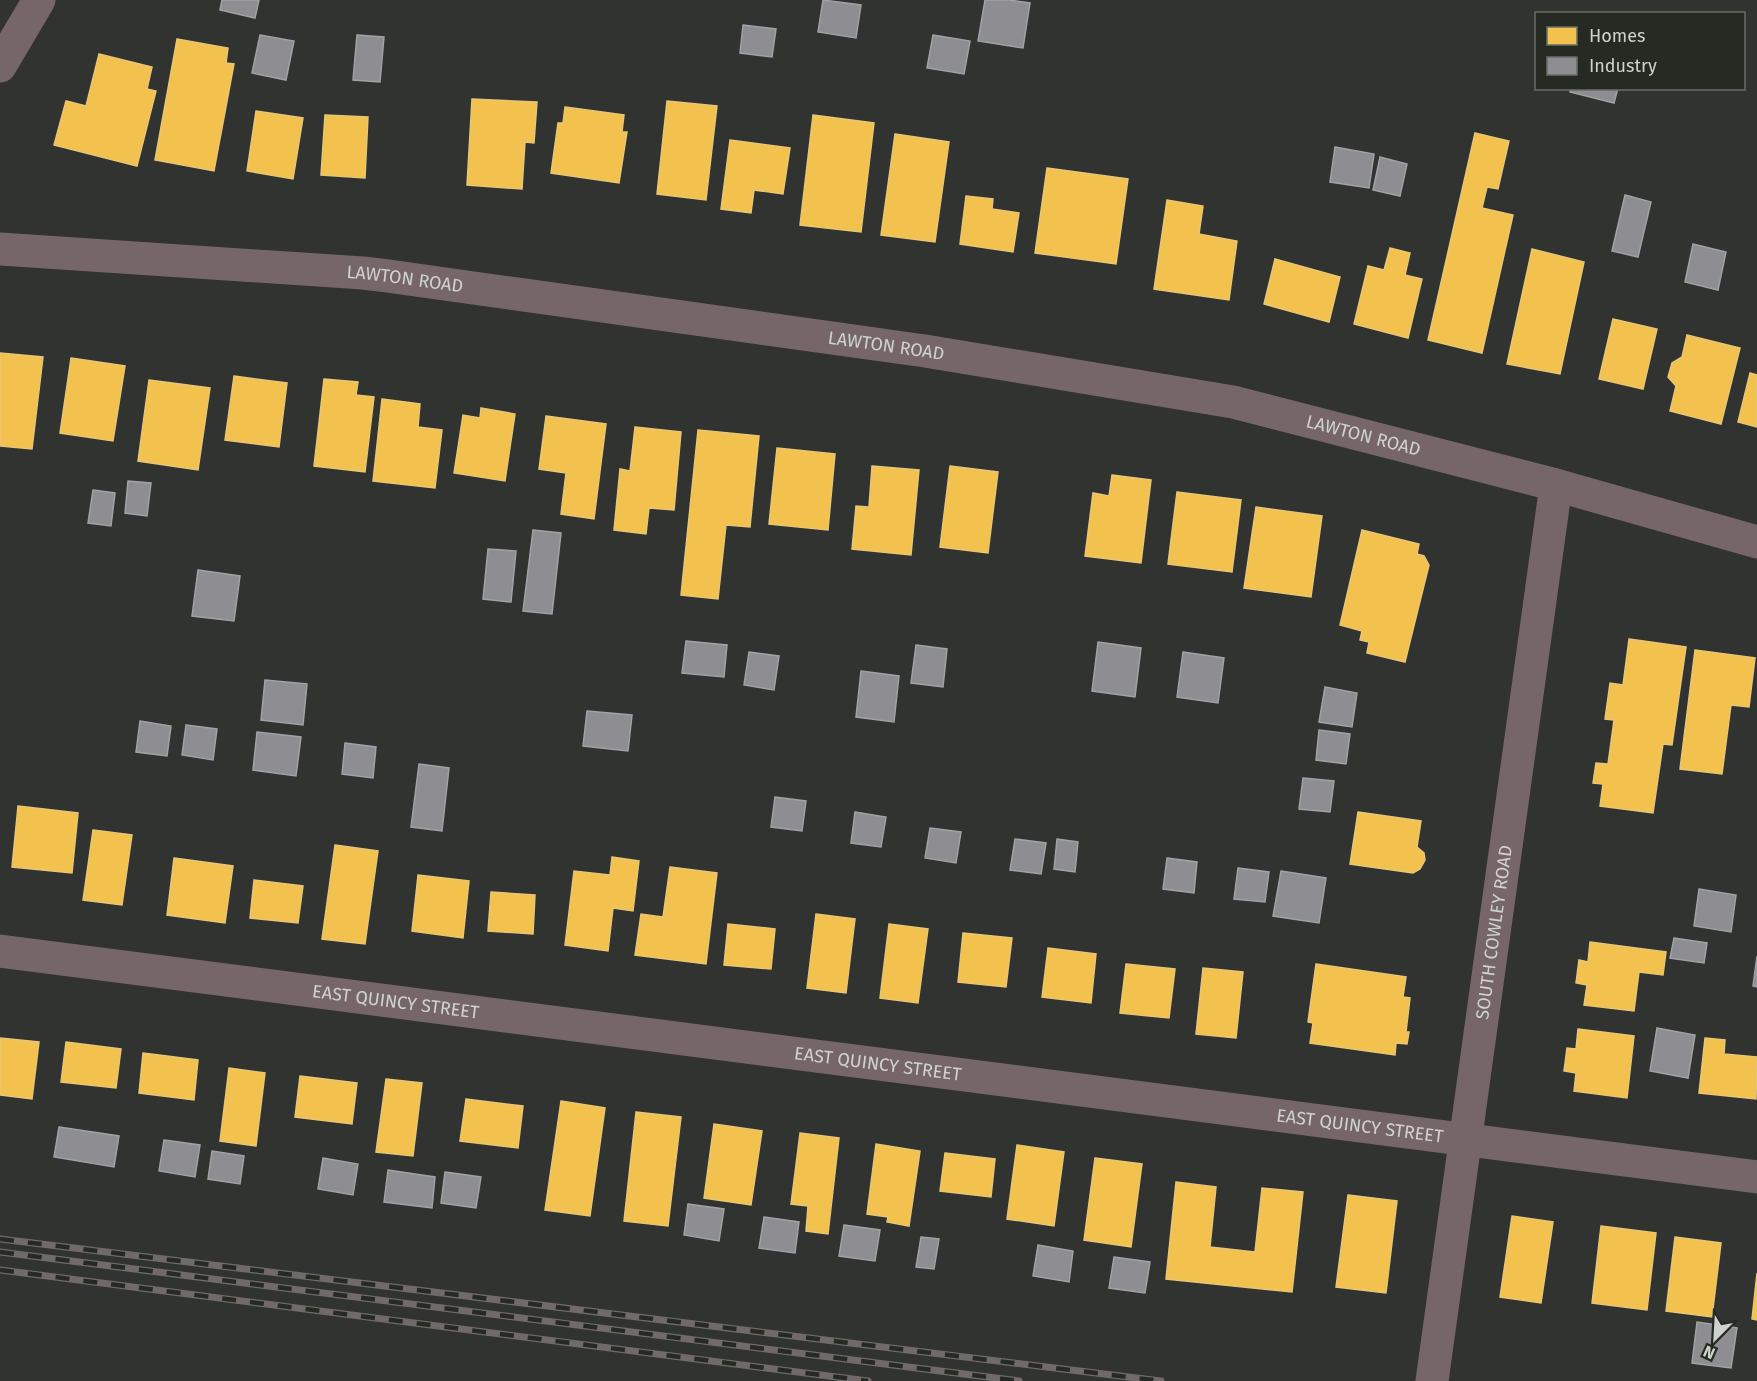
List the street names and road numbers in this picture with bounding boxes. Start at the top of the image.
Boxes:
street label: LAWTON ROAD [346,261,464,297]
street label: LAWTON ROAD [827,327,946,365]
street label: LAWTON ROAD [1304,410,1423,461]
street label: SOUTH COWLEY ROAD [1471,844,1517,1021]
street label: EAST QUINCY STREET [311,980,481,1024]
street label: EAST QUINCY STREET [793,1042,963,1086]
street label: EAST QUINCY STREET [1275,1104,1445,1148]

